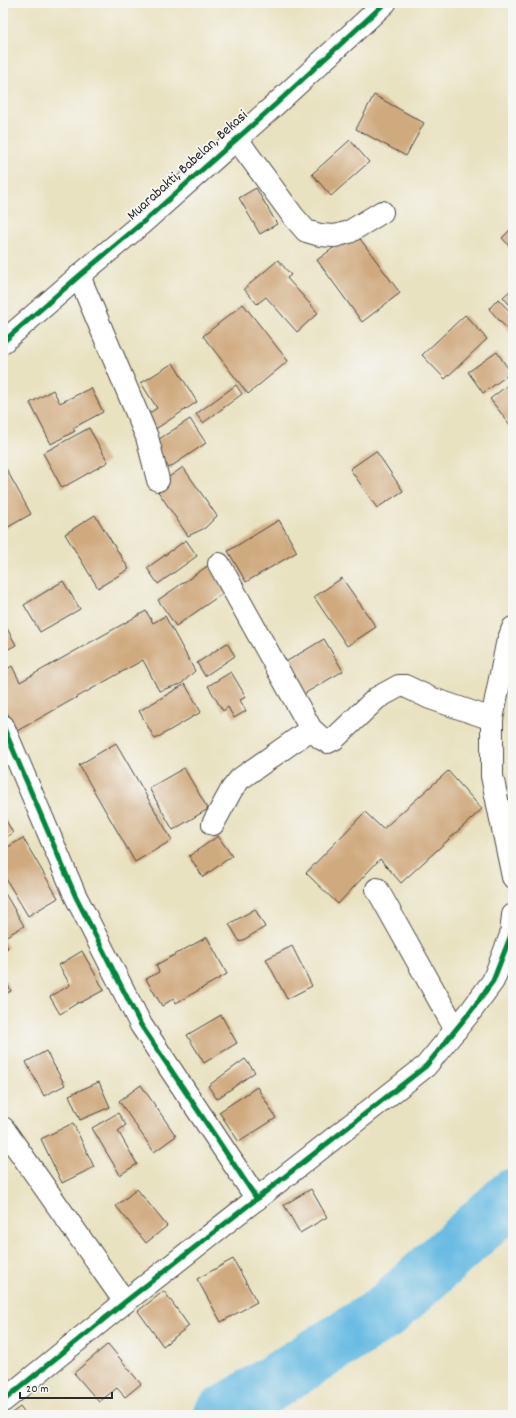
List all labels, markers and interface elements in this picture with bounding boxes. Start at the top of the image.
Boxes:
street label: Muarabakti, Babelan, Bekasi [123,105,254,226]
scale bar [20,1374,112,1400]
text: 20 m [26,1381,49,1398]

